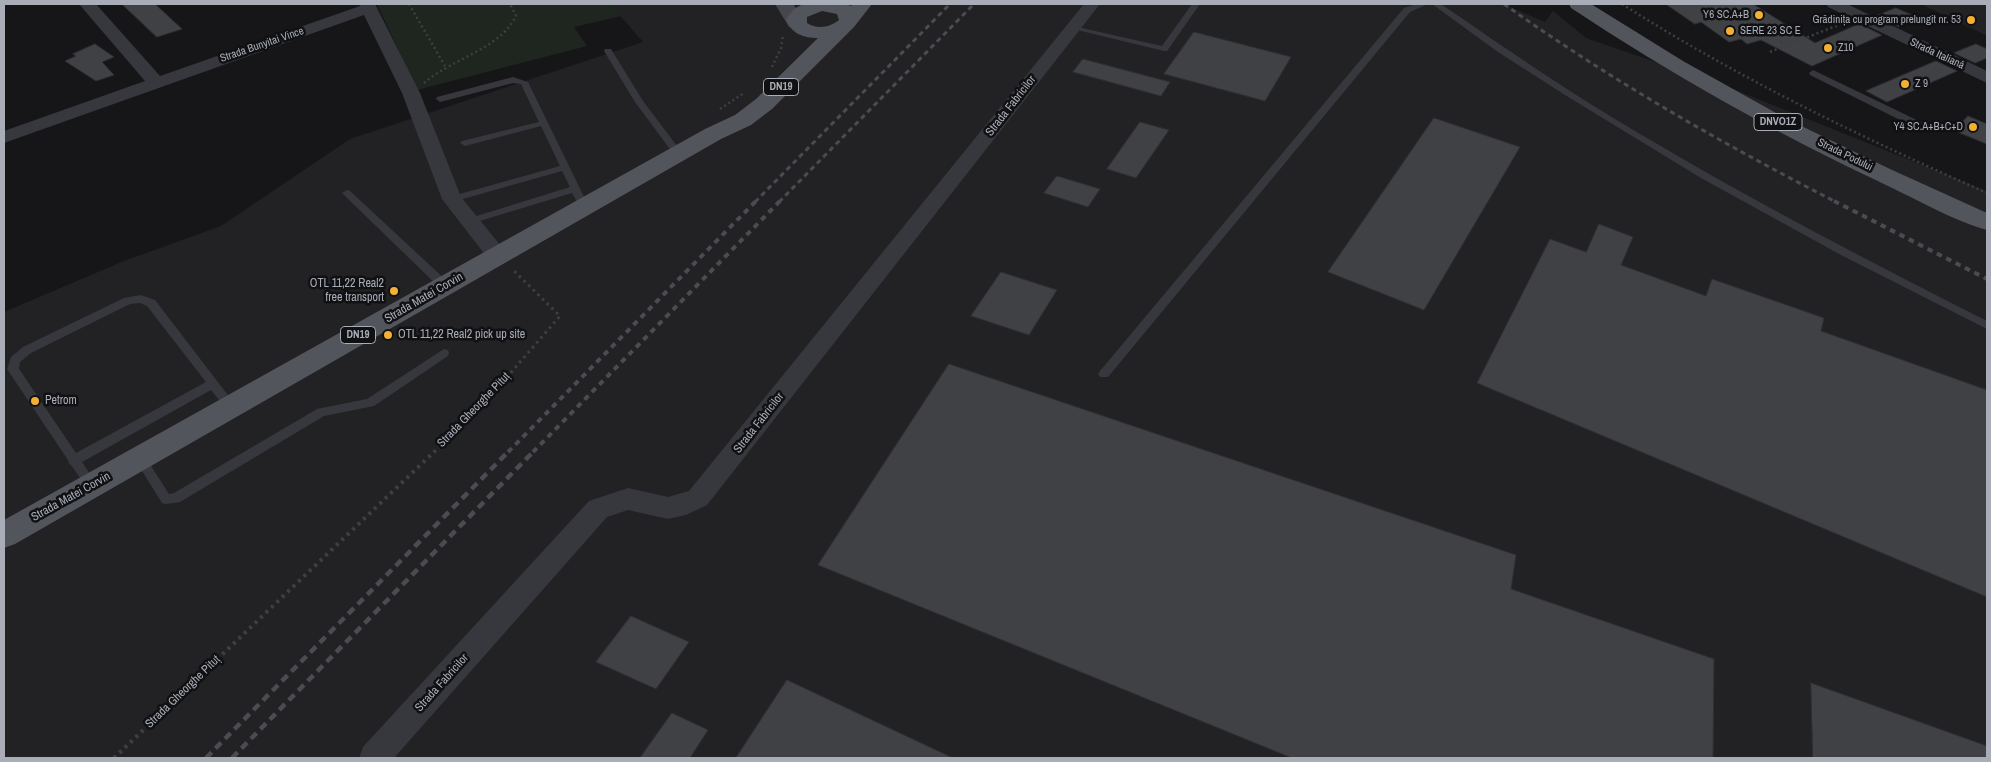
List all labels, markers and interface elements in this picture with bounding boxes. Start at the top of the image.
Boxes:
place label: Y6 SC.A+B [1703,8,1749,22]
marker: Y6 SC.A+B [1753,9,1765,21]
place label: Grădinița cu program prelungit nr. 53 [1813,13,1961,27]
marker: Grădinița cu program prelungit nr. 53 [1965,14,1977,26]
street label: Strada Bunyitai Vince [218,24,306,66]
place label: SERE 23 SC E [1740,24,1801,38]
marker: SERE 23 SC E [1724,25,1736,37]
street label: Strada Italiană [1908,36,1966,72]
place label: Z10 [1838,41,1854,55]
marker: Z10 [1822,42,1834,54]
street label: Strada Fabricilor [983,73,1039,139]
place label: Z 9 [1915,77,1928,91]
road number: DN19 [764,78,798,95]
marker: Z 9 [1899,78,1911,90]
road number: DNVO1Z [1754,114,1802,130]
place label: Y4 SC.A+B+C+D [1894,120,1963,134]
marker: Y4 SC.A+B+C+D [1967,121,1979,133]
street label: Strada Podului [1815,136,1875,174]
street label: Strada Matei Corvin [382,270,466,326]
place label: OTL 11,22 Real2 free transport [310,277,384,305]
marker: OTL 11,22 Real2 free transport [388,285,400,297]
road number: DN19 [340,326,376,344]
place label: OTL 11,22 Real2 pick up site [398,328,525,342]
marker: OTL 11,22 Real2 pick up site [382,329,394,341]
street label: Strada Gheorghe Pituț [435,370,513,450]
street label: Strada Fabricilor [731,390,787,456]
place label: Petrom [45,394,77,408]
marker: Petrom [29,395,41,407]
street label: Strada Matei Corvin [29,469,113,525]
street label: Strada Fabricilor [412,651,472,715]
street label: Strada Gheorghe Pituț [143,653,223,731]

